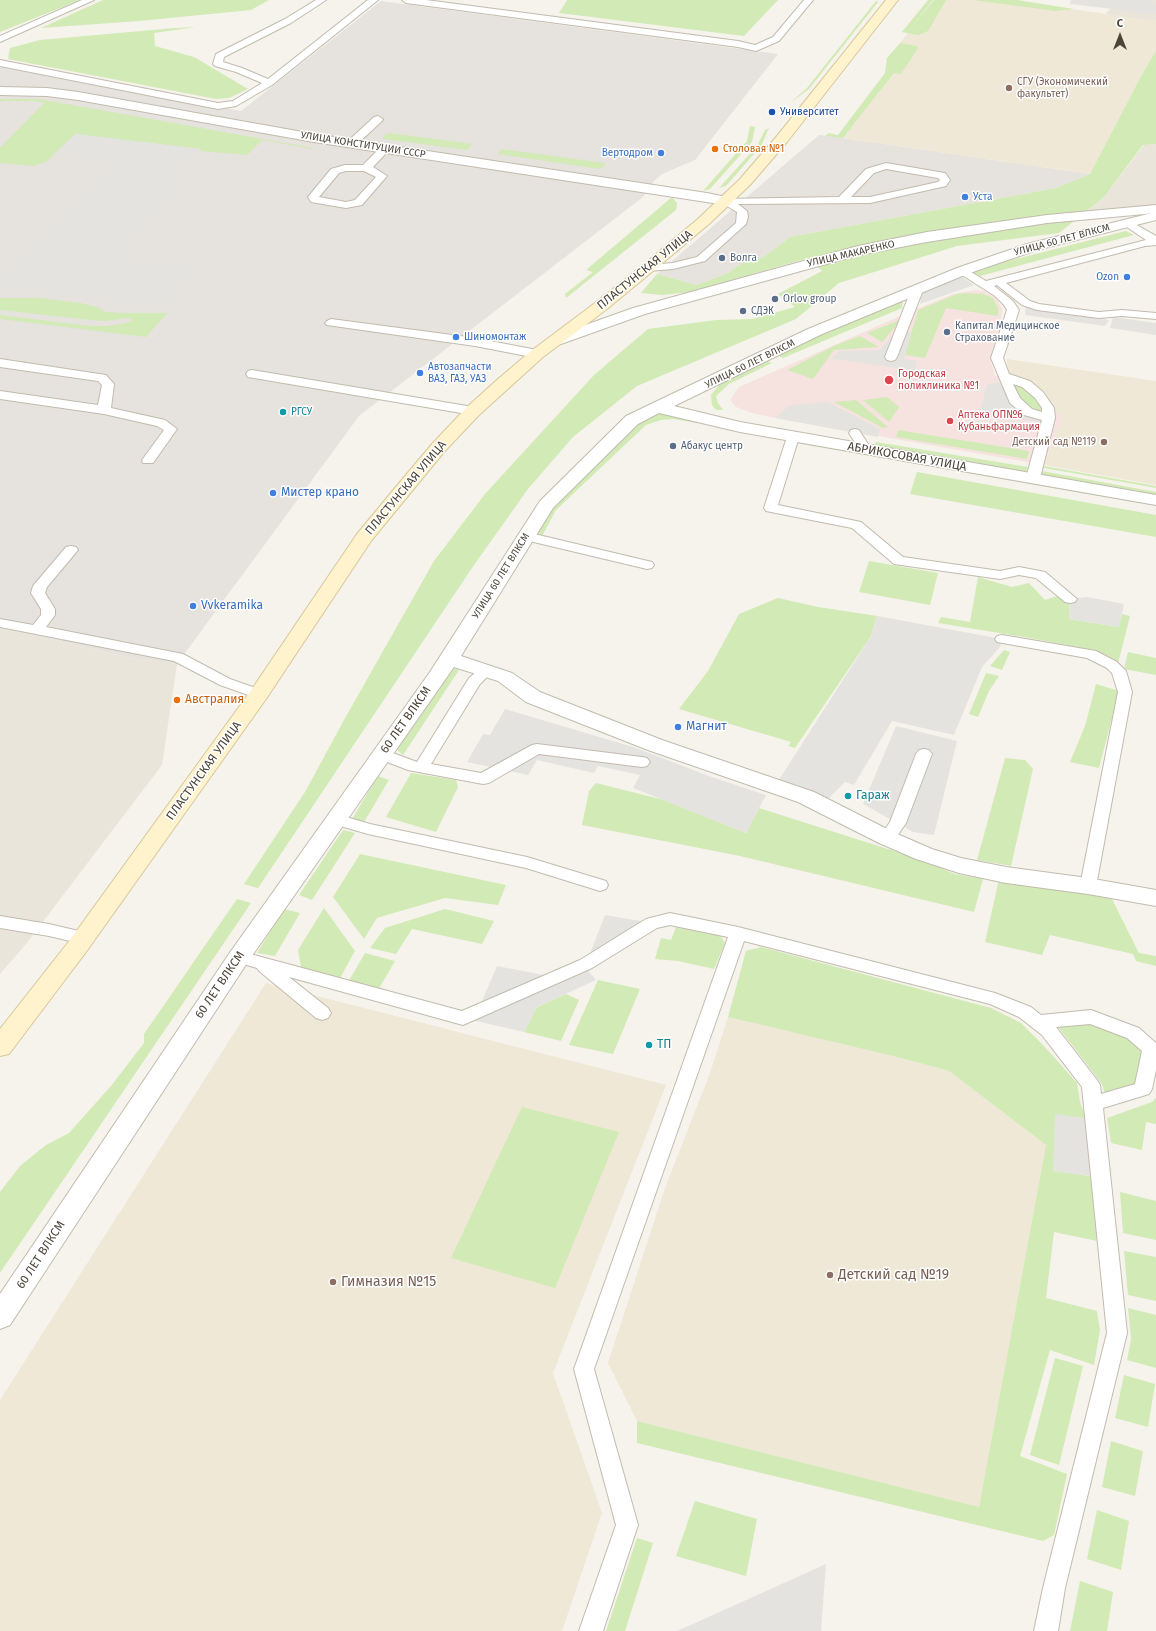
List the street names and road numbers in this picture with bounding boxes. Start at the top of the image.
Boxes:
street label: УЛИЦА КОНСТИТУЦИИ СССР [300,129,426,161]
street label: УЛИЦА 60 ЛЕТ ВЛКСМ [1013,221,1111,259]
street label: ПЛАСТУНСКАЯ УЛИЦА [594,227,696,313]
street label: УЛИЦА МАКАРЕНКО [806,238,896,270]
street label: УЛИЦА 60 ЛЕТ ВЛКСМ [703,337,797,391]
street label: ПЛАСТУНСКАЯ УЛИЦА [362,438,450,538]
street label: АБРИКОСОВАЯ УЛИЦА [846,439,968,475]
street label: УЛИЦА 60 ЛЕТ ВЛКСМ [470,531,532,621]
street label: 60 ЛЕТ ВЛКСМ [378,684,434,756]
street label: ПЛАСТУНСКАЯ УЛИЦА [163,719,245,823]
street label: 60 ЛЕТ ВЛКСМ [192,949,248,1021]
street label: 60 ЛЕТ ВЛКСМ [14,1218,68,1292]

